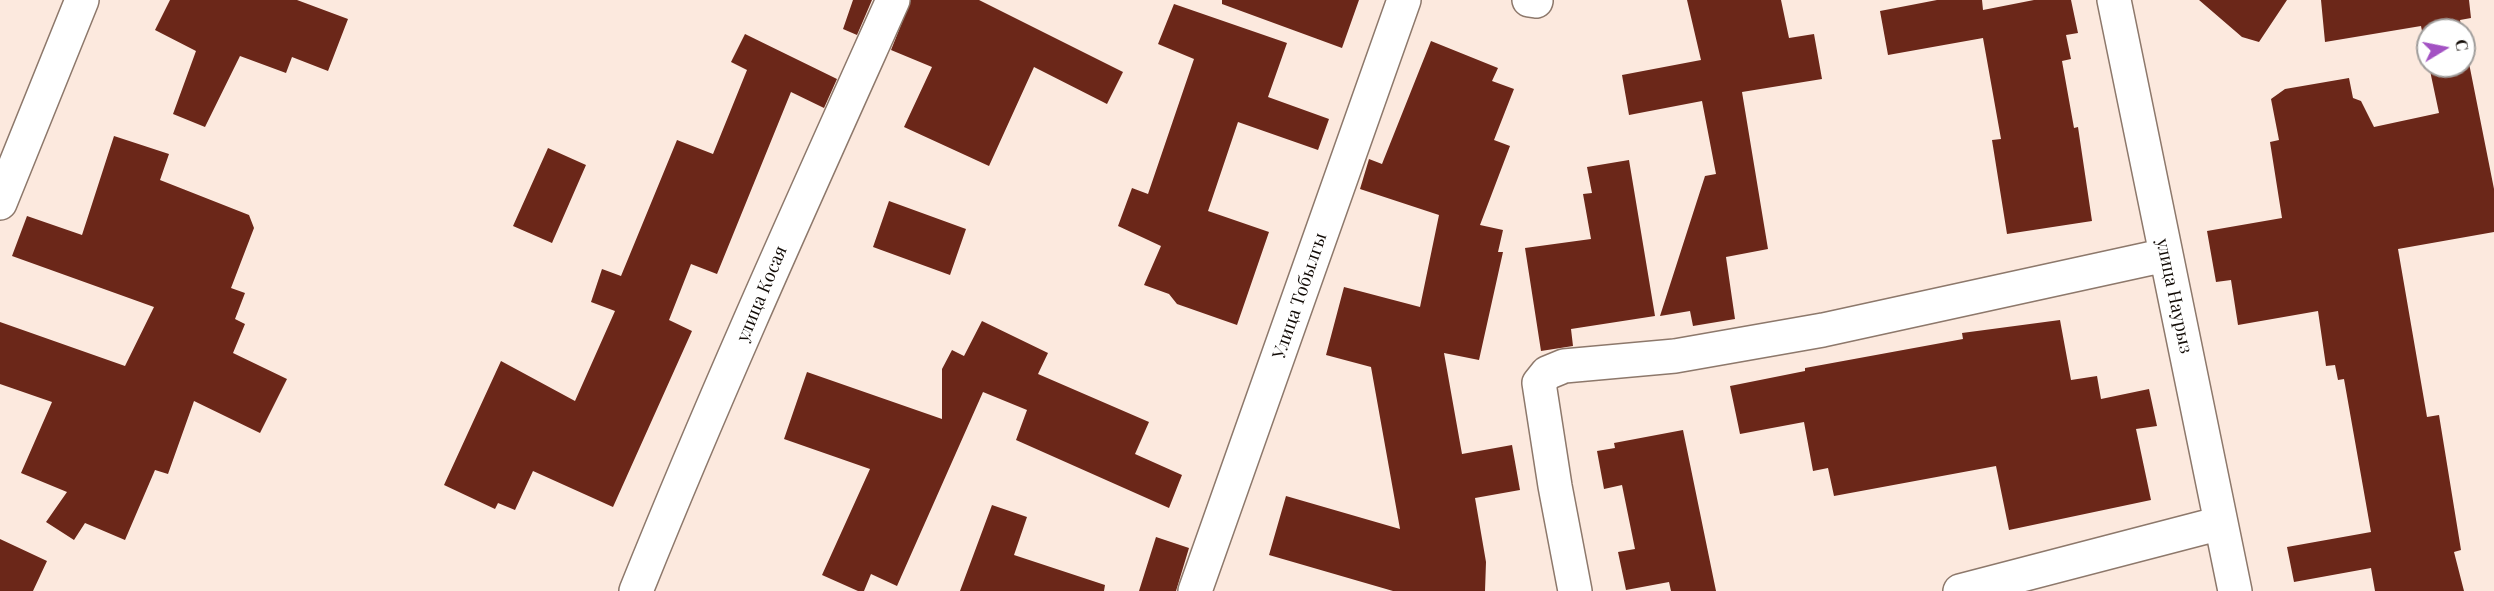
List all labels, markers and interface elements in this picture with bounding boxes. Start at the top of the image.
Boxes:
north arrow [2416,18,2476,78]
text: С [2451,38,2474,53]
street label: Улица Тобылгы [1268,230,1332,362]
street label: улица Наурыз [2151,237,2197,355]
street label: улица Косая [732,243,792,345]

